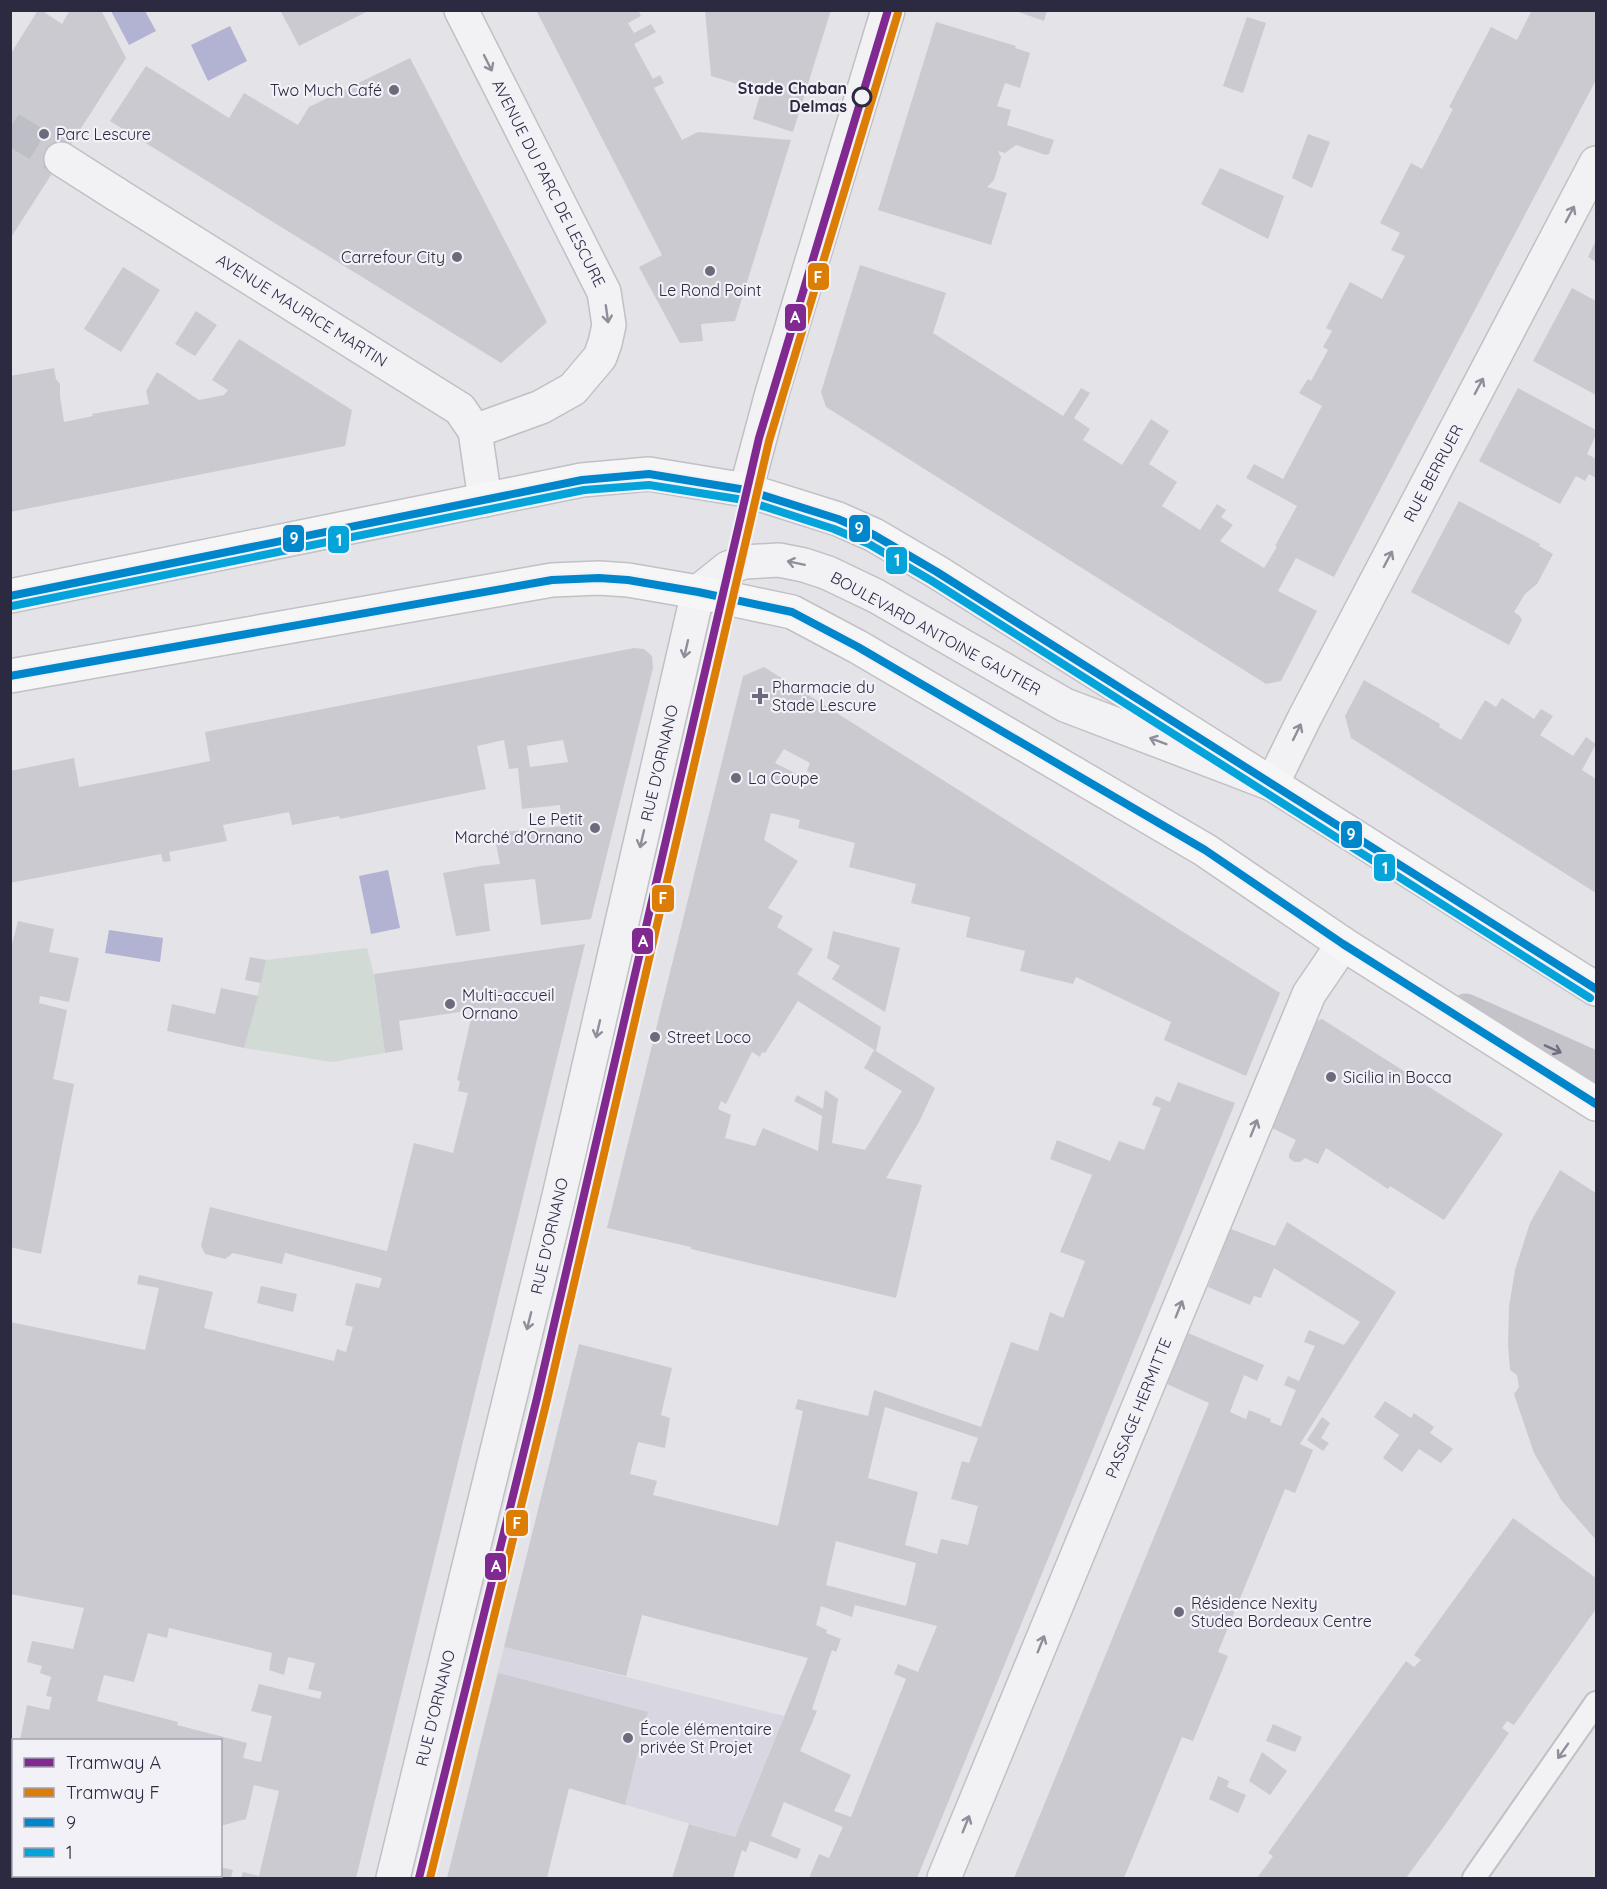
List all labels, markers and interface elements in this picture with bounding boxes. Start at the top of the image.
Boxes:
one-way arrow [482,53,494,71]
street label: AVENUE DU PARC DE LESCURE [488,76,610,290]
place label: Stade Chaban Delmas [738,78,847,116]
place label: Two Much Café [270,80,382,100]
marker: Two Much Café [387,83,401,97]
marker: Stade Chaban Delmas [852,87,872,107]
place label: Parc Lescure [56,124,151,144]
marker: Parc Lescure [37,127,51,141]
one-way arrow [1564,205,1576,223]
place label: Carrefour City [341,247,445,267]
street label: AVENUE MAURICE MARTIN [213,249,391,371]
marker: Carrefour City [450,250,464,264]
line badge: F [807,262,830,291]
marker: Le Rond Point [703,264,717,278]
text: F [814,267,823,287]
place label: Le Rond Point [659,280,761,300]
one-way arrow [602,303,613,323]
line badge: A [784,303,807,332]
text: A [790,307,801,327]
one-way arrow [1473,378,1485,396]
street label: RUE BERRUER [1399,421,1467,525]
line badge: 9 [848,514,871,543]
text: 9 [854,518,864,538]
line badge: 9 [282,524,305,553]
line badge: 1 [327,525,350,554]
text: 9 [289,528,299,548]
text: 1 [336,530,342,550]
line badge: 1 [885,546,908,575]
text: 1 [894,550,900,570]
one-way arrow [1382,551,1394,568]
one-way arrow [787,557,806,569]
street label: BOULEVARD ANTOINE GAUTIER [827,567,1045,699]
one-way arrow [679,639,691,658]
place label: Pharmacie du Stade Lescure [772,677,877,715]
marker: Pharmacie du Stade Lescure [753,689,767,703]
street label: RUE D'ORNANO [636,703,682,823]
one-way arrow [1292,723,1304,741]
one-way arrow [1150,735,1168,746]
place label: La Coupe [748,768,819,788]
marker: La Coupe [729,771,743,785]
place label: Le Petit Marché d'Ornano [454,809,583,847]
line badge: 9 [1340,820,1363,849]
marker: Le Petit Marché d'Ornano [588,821,602,835]
text: 9 [1346,824,1356,844]
one-way arrow [635,829,647,848]
line badge: 1 [1373,853,1396,882]
text: 1 [1382,858,1388,878]
line badge: F [651,884,675,913]
text: F [659,888,668,908]
line badge: A [631,927,654,955]
text: A [638,931,649,951]
place label: Multi-accueil Ornano [462,985,555,1023]
marker: Multi-accueil Ornano [443,997,457,1011]
one-way arrow [591,1019,603,1038]
place label: Street Loco [667,1027,751,1047]
marker: Street Loco [648,1030,662,1044]
one-way arrow [1543,1043,1561,1055]
place label: Sicilia in Bocca [1343,1067,1452,1087]
marker: Sicilia in Bocca [1324,1070,1338,1084]
one-way arrow [1249,1120,1260,1138]
street label: RUE D'ORNANO [526,1176,572,1296]
one-way arrow [1174,1300,1185,1318]
one-way arrow [522,1311,534,1330]
street label: PASSAGE HERMITTE [1101,1335,1175,1481]
line badge: F [505,1509,529,1537]
text: F [513,1513,522,1533]
line badge: A [484,1552,507,1581]
text: A [491,1556,502,1576]
place label: Résidence Nexity Studea Bordeaux Centre [1191,1593,1372,1631]
marker: Résidence Nexity Studea Bordeaux Centre [1172,1605,1186,1619]
one-way arrow [1036,1635,1047,1654]
street label: RUE D'ORNANO [411,1648,459,1768]
place label: École élémentaire privée St Projet [640,1719,772,1757]
marker: École élémentaire privée St Projet [621,1731,635,1745]
legend [12,1739,222,1877]
one-way arrow [1557,1742,1569,1758]
text: Tramway A [66,1751,161,1774]
text: Tramway F [66,1781,160,1804]
text: 9 [66,1811,76,1834]
one-way arrow [961,1816,972,1834]
text: 1 [66,1841,73,1864]

